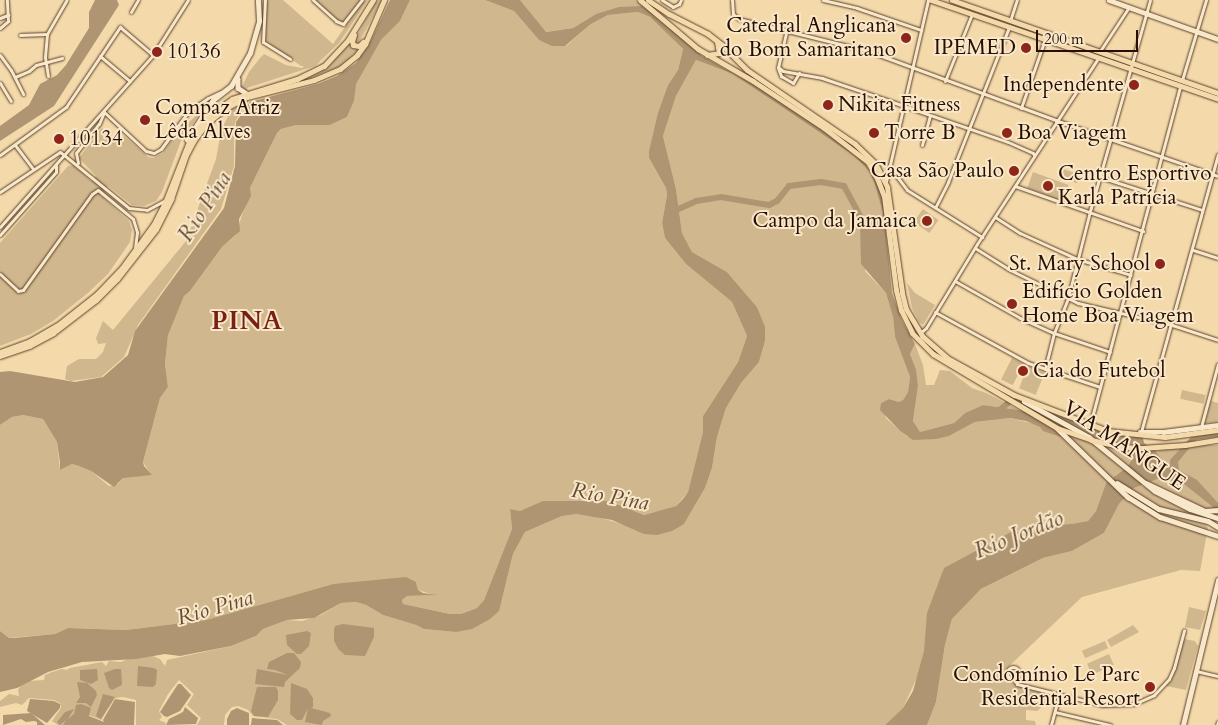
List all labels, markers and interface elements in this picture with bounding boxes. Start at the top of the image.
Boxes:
place label: Catedral Anglicana do Bom Samaritano [720,13,896,63]
scale bar [1038,20,1140,52]
text: 200 m [1044,29,1084,49]
marker: Catedral Anglicana do Bom Samaritano [900,32,912,44]
place label: IPEMED [934,35,1016,61]
place label: 10136 [167,39,221,65]
marker: IPEMED [1020,42,1032,54]
marker: 10136 [151,46,163,58]
place label: Independente [1003,72,1124,98]
marker: Independente [1128,79,1140,91]
place label: Nikita Fitness [838,92,960,118]
place label: Compaz Atriz Lêda Alves [155,95,280,145]
marker: Nikita Fitness [822,99,834,111]
marker: Compaz Atriz Lêda Alves [139,114,151,126]
place label: Torre B [884,120,956,146]
place label: Boa Viagem [1017,120,1127,146]
place label: 10134 [69,126,123,152]
marker: Torre B [868,127,880,139]
marker: Boa Viagem [1001,127,1013,139]
marker: 10134 [53,133,65,145]
place label: Casa São Paulo [871,158,1004,184]
place label: Centro Esportivo Karla Patrícia [1058,161,1212,211]
marker: Casa São Paulo [1008,165,1020,177]
water label: Rio Pina [173,167,237,247]
marker: Centro Esportivo Karla Patrícia [1042,180,1054,192]
place label: Campo da Jamaica [752,208,917,234]
marker: Campo da Jamaica [921,215,933,227]
place label: St. Mary School [1009,251,1150,277]
marker: St. Mary School [1154,258,1166,270]
place label: Edifício Golden Home Boa Viagem [1022,279,1194,329]
marker: Edifício Golden Home Boa Viagem [1006,298,1018,310]
district label: PINA [210,305,284,337]
place label: Cia do Futebol [1033,358,1165,384]
marker: Cia do Futebol [1017,365,1029,377]
street label: VIA MANGUE [1058,396,1190,496]
water label: Rio Pina [569,477,651,517]
water label: Rio Jordão [971,505,1067,565]
water label: Rio Pina [174,585,256,631]
place label: Condomínio Le Parc Residential Resort [953,662,1140,712]
marker: Condomínio Le Parc Residential Resort [1144,681,1156,693]

